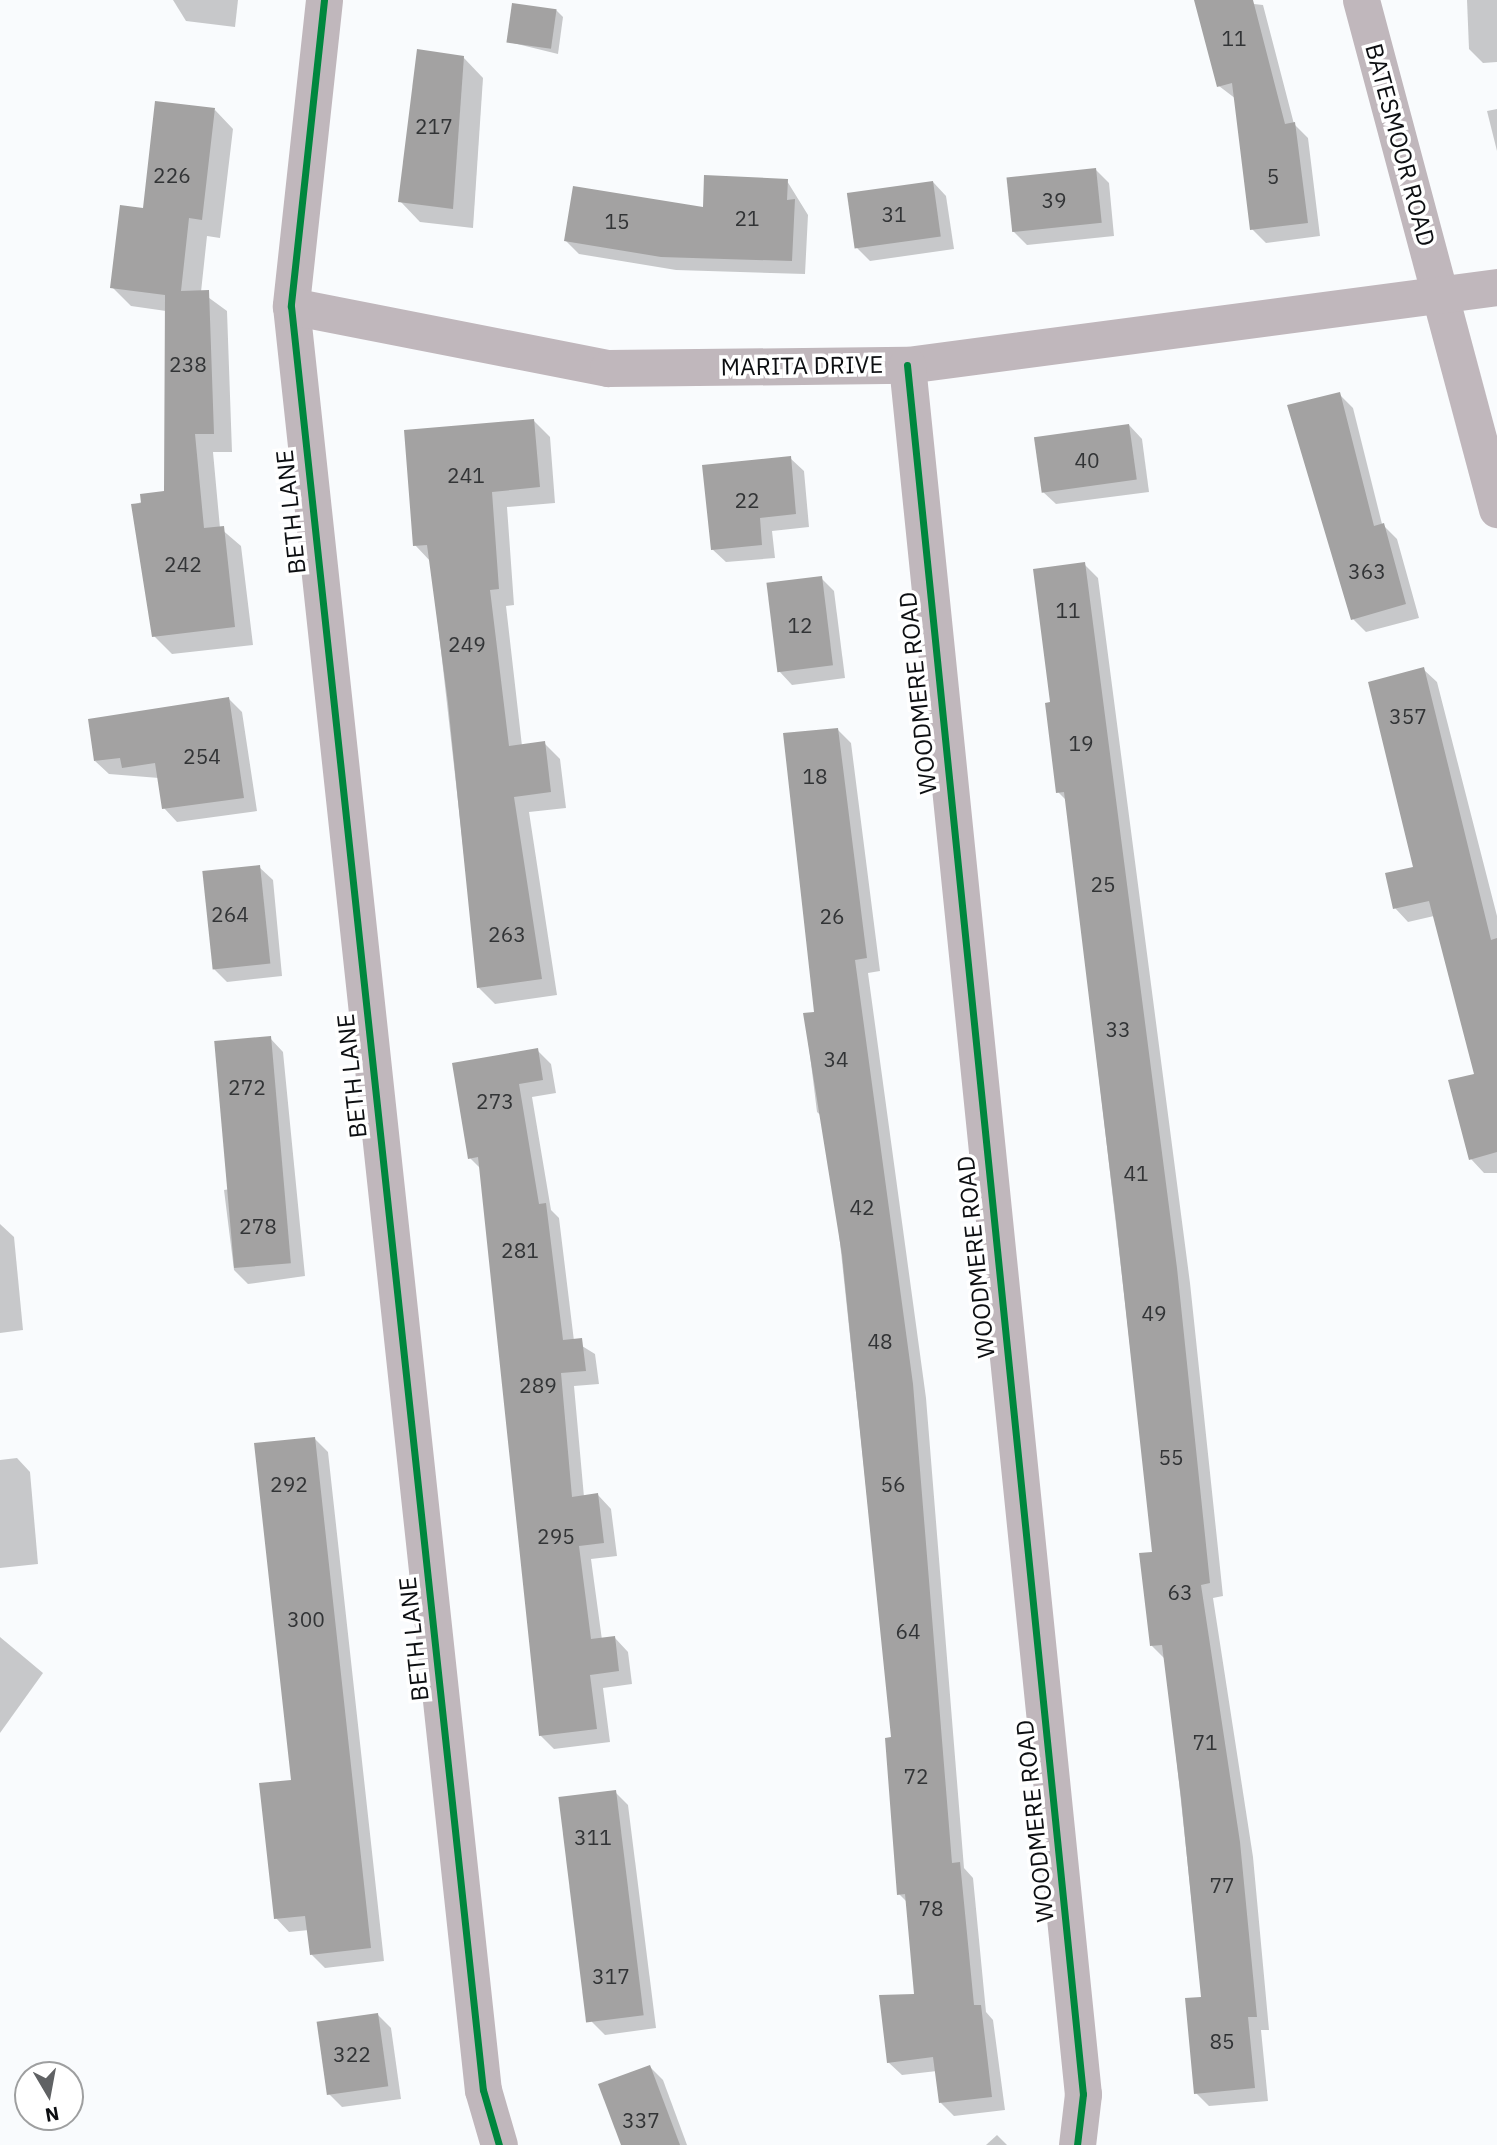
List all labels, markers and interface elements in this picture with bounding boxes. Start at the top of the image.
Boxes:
house number: 11 [1221,25,1247,51]
street label: BATESMOOR ROAD [1359,40,1441,250]
house number: 217 [415,113,453,139]
house number: 226 [153,162,191,188]
house number: 5 [1267,163,1279,189]
house number: 39 [1041,187,1067,213]
house number: 31 [881,201,907,227]
house number: 21 [734,205,760,231]
house number: 15 [604,208,630,234]
street label: MARITA DRIVE [720,350,884,382]
house number: 238 [169,351,207,377]
house number: 40 [1074,447,1100,473]
street label: BETH LANE [270,448,312,576]
house number: 241 [447,462,485,488]
house number: 22 [734,487,760,513]
house number: 242 [164,551,202,577]
house number: 363 [1348,558,1386,584]
street label: WOODMERE ROAD [893,590,943,796]
house number: 11 [1055,597,1081,623]
house number: 12 [787,612,813,638]
house number: 249 [448,631,486,657]
house number: 357 [1389,703,1427,729]
house number: 19 [1068,730,1094,756]
house number: 254 [183,743,221,769]
house number: 18 [802,763,828,789]
house number: 25 [1090,871,1116,897]
house number: 264 [211,901,249,927]
house number: 26 [819,903,845,929]
house number: 263 [488,921,526,947]
street label: BETH LANE [331,1012,373,1140]
house number: 33 [1105,1016,1131,1042]
house number: 34 [823,1046,849,1072]
house number: 272 [228,1074,266,1100]
house number: 273 [476,1088,514,1114]
street label: WOODMERE ROAD [951,1154,1001,1360]
house number: 41 [1123,1160,1149,1186]
house number: 42 [849,1194,875,1220]
house number: 278 [239,1213,277,1239]
house number: 281 [501,1237,539,1263]
house number: 49 [1141,1300,1167,1326]
house number: 48 [867,1328,893,1354]
house number: 289 [519,1372,557,1398]
house number: 55 [1158,1444,1184,1470]
house number: 292 [270,1471,308,1497]
house number: 56 [880,1471,906,1497]
house number: 295 [537,1523,575,1549]
street label: BETH LANE [393,1575,435,1703]
house number: 63 [1167,1579,1193,1605]
house number: 300 [287,1606,325,1632]
house number: 64 [895,1618,921,1644]
street label: WOODMERE ROAD [1010,1718,1060,1924]
house number: 71 [1192,1729,1218,1755]
house number: 72 [903,1763,929,1789]
house number: 311 [574,1824,612,1850]
house number: 77 [1209,1872,1235,1898]
house number: 78 [918,1895,944,1921]
house number: 317 [592,1963,630,1989]
house number: 85 [1209,2028,1235,2054]
house number: 322 [333,2041,371,2067]
north arrow [14,2061,84,2131]
text: N [43,2102,61,2128]
house number: 337 [622,2107,660,2133]

